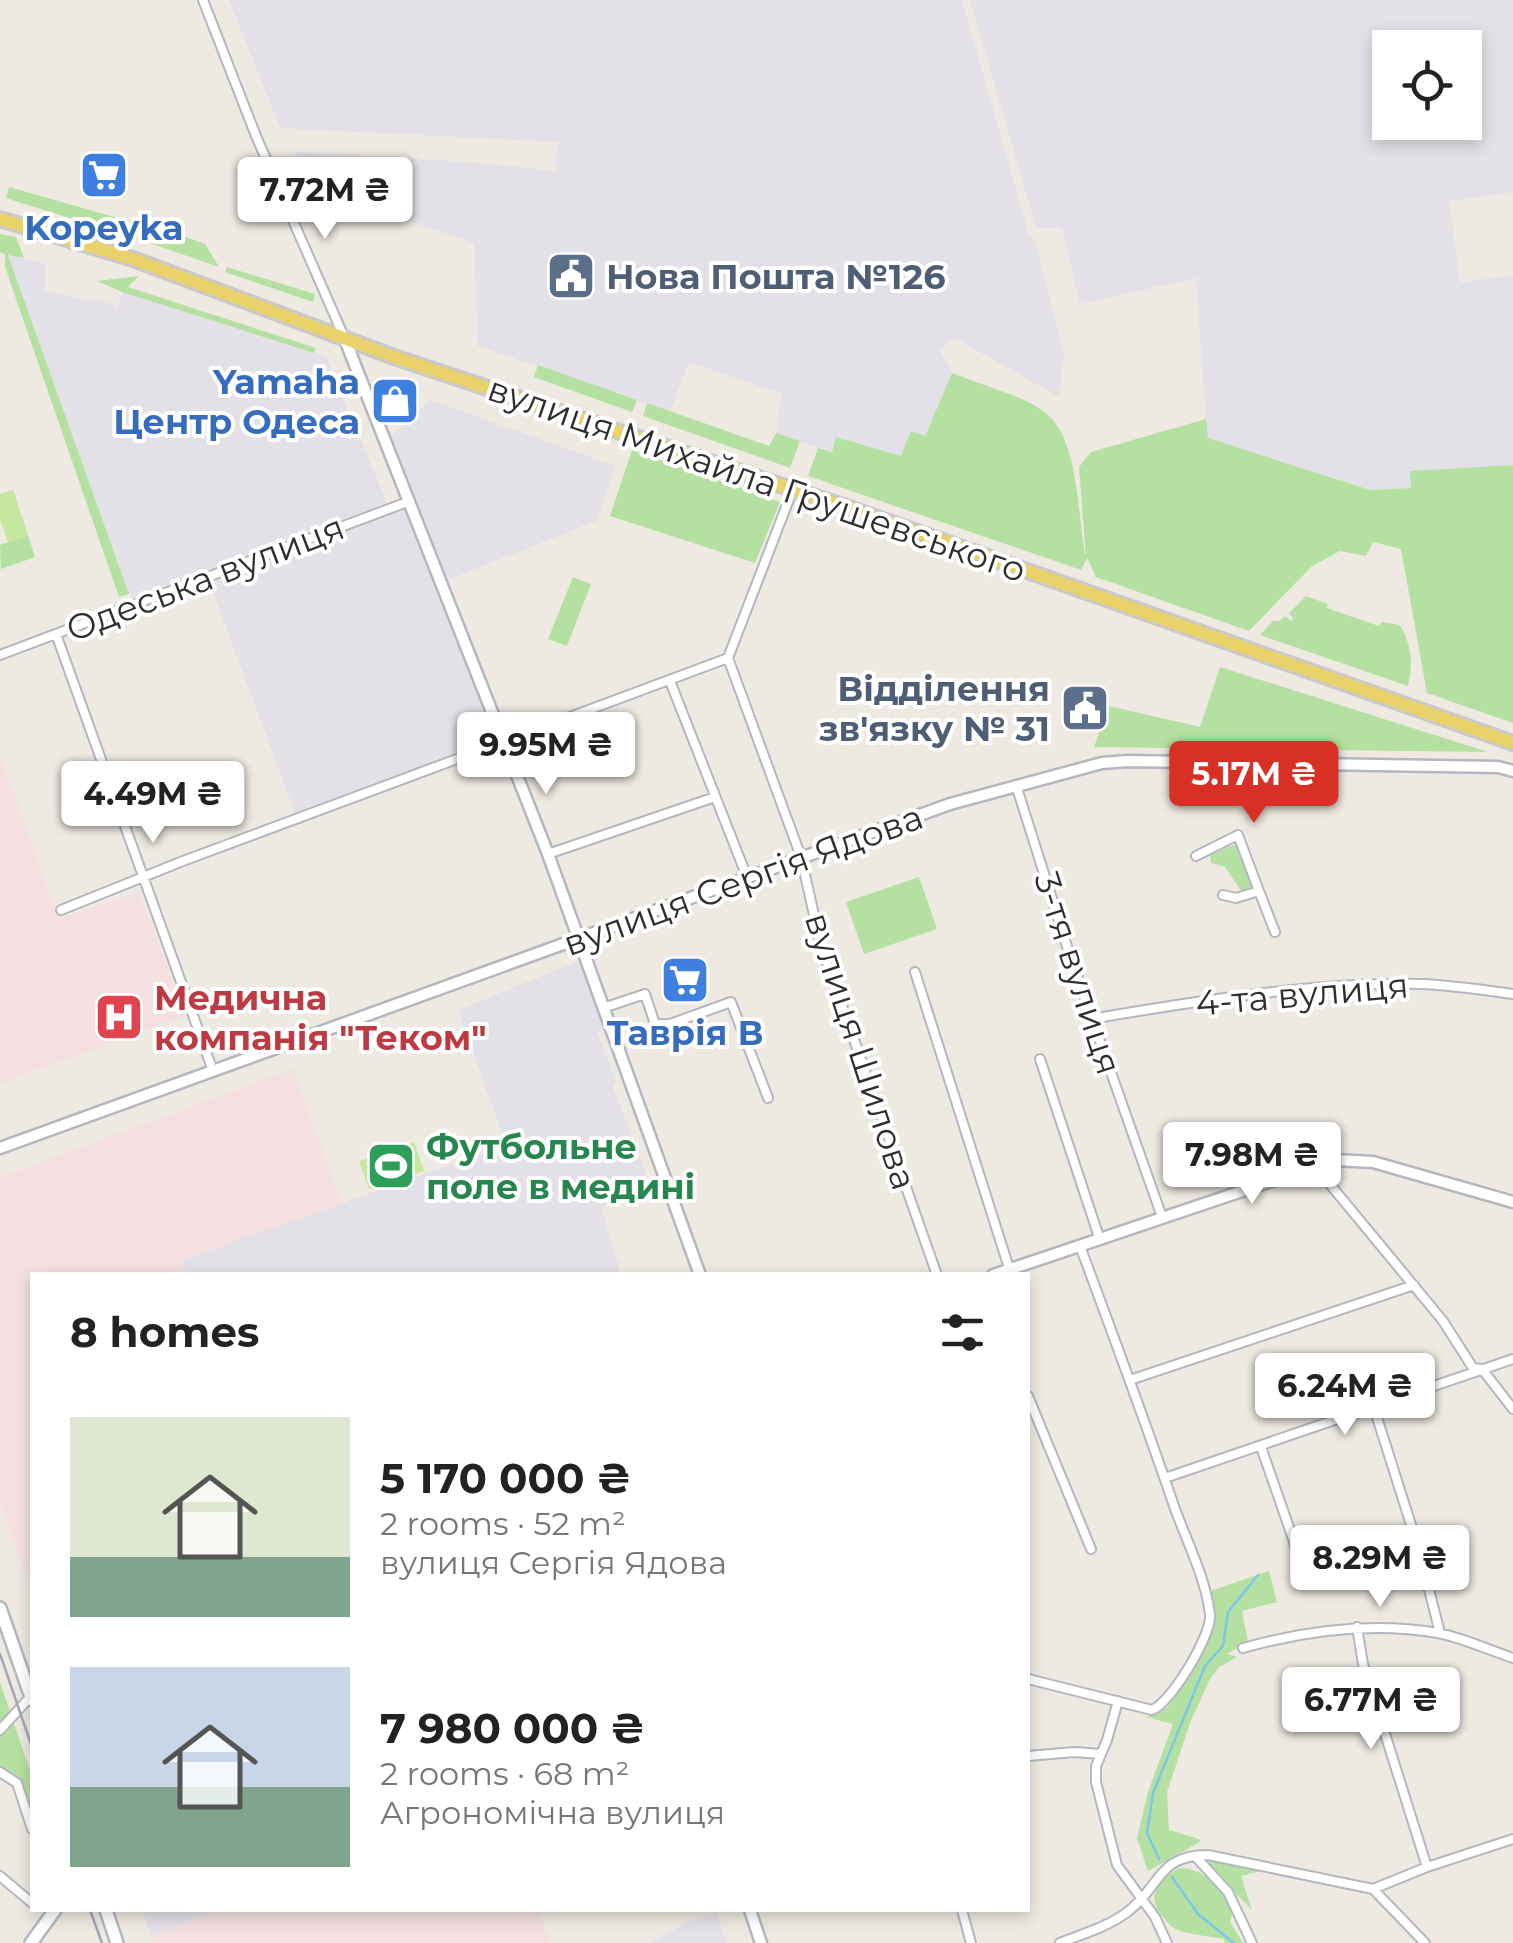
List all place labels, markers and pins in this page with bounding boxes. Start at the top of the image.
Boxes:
supermarket icon: Kopeyka [78,149,130,201]
pin: 7.72M ₴ [233,157,417,242]
place label: Kopeyka [24,206,184,249]
public building icon: Нова Пошта №126 [545,250,597,302]
place label: Нова Пошта №126 [606,255,945,298]
place label: Yamaha Центр Одеса [113,360,360,443]
shop icon: Yamaha Центр Одеса [369,375,421,427]
place label: Відділення зв'язку № 31 [819,667,1050,750]
public building icon: Відділення зв'язку № 31 [1059,682,1111,734]
pin: 9.95M ₴ [454,712,638,797]
pin: 5.17M ₴ [1162,741,1346,826]
pin: 4.49M ₴ [61,761,245,846]
supermarket icon: Таврія В [659,954,711,1006]
place label: Медична компанія "Теком" [154,976,487,1059]
hospital icon: Медична компанія "Теком" [93,991,145,1043]
place label: Таврія В [606,1011,764,1054]
pin: 7.98M ₴ [1160,1122,1344,1207]
place label: Футбольне поле в медині [426,1125,695,1208]
sports icon: Футбольне поле в медині [365,1140,417,1192]
pin: 6.24M ₴ [1253,1353,1437,1438]
pin: 8.29M ₴ [1288,1525,1472,1610]
pin: 6.77M ₴ [1279,1667,1463,1752]

